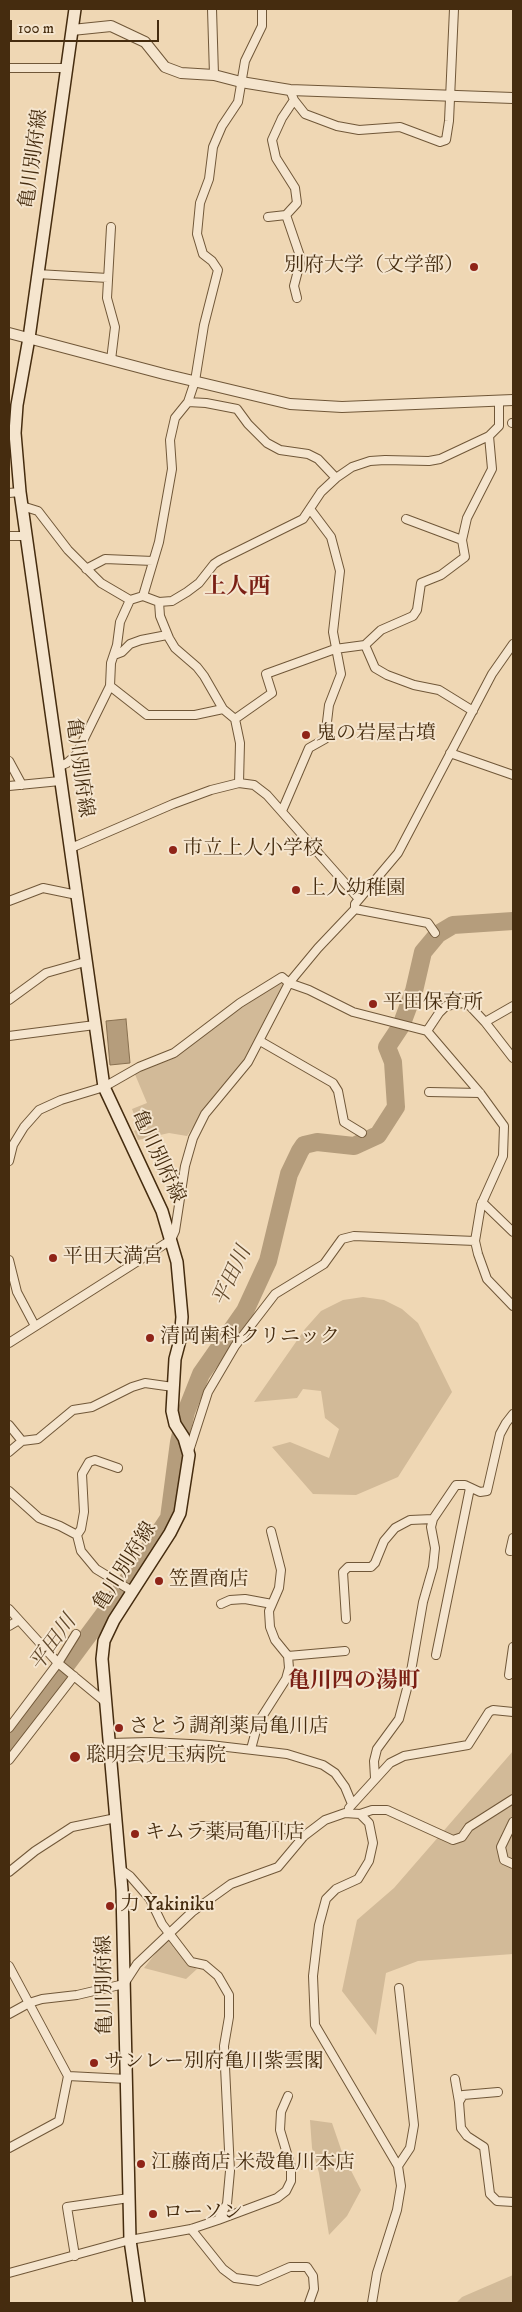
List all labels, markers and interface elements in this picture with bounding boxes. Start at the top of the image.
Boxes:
scale bar [12,10,161,42]
text: 100 m [18,19,54,38]
street label: 亀川別府線 [16,108,54,210]
place label: 別府大学（文学部） [284,255,464,279]
marker: 別府大学（文学部） [468,261,480,273]
district label: 上人西 [204,575,270,601]
street label: 亀川別府線 [59,717,97,819]
place label: 鬼の岩屋古墳 [316,723,436,747]
marker: 鬼の岩屋古墳 [300,729,312,741]
place label: 市立上人小学校 [183,838,323,862]
marker: 市立上人小学校 [167,844,179,856]
place label: 上人幼稚園 [306,878,406,902]
marker: 上人幼稚園 [290,884,302,896]
place label: 平田保育所 [383,992,483,1016]
marker: 平田保育所 [367,998,379,1010]
street label: 亀川別府線 [125,1107,189,1207]
water label: 平田川 [208,1243,258,1311]
place label: 平田天満宮 [63,1246,163,1270]
marker: 平田天満宮 [47,1252,59,1264]
place label: 清岡歯科クリニック [160,1326,340,1350]
marker: 清岡歯科クリニック [144,1332,156,1344]
street label: 亀川別府線 [89,1518,163,1616]
place label: 笠置商店 [169,1569,249,1593]
marker: 笠置商店 [153,1575,165,1587]
water label: 平田川 [25,1611,83,1677]
district label: 亀川四の湯町 [288,1669,420,1695]
place label: さとう調剤薬局亀川店 [129,1716,329,1740]
marker: さとう調剤薬局亀川店 [113,1722,125,1734]
place label: 聡明会児玉病院 [86,1745,226,1769]
marker: 聡明会児玉病院 [68,1750,82,1764]
place label: キムラ薬局亀川店 [145,1822,305,1846]
marker: キムラ薬局亀川店 [129,1828,141,1840]
place label: 力 Yakiniku [120,1894,214,1918]
marker: 力 Yakiniku [104,1900,116,1912]
street label: 亀川別府線 [93,1935,119,2035]
place label: サンレー別府亀川紫雲閣 [104,2051,324,2075]
marker: サンレー別府亀川紫雲閣 [88,2057,100,2069]
place label: 江藤商店 米殻亀川本店 [151,2152,355,2176]
marker: 江藤商店 米殻亀川本店 [135,2158,147,2170]
place label: ローソン [163,2202,243,2226]
marker: ローソン [147,2208,159,2220]

